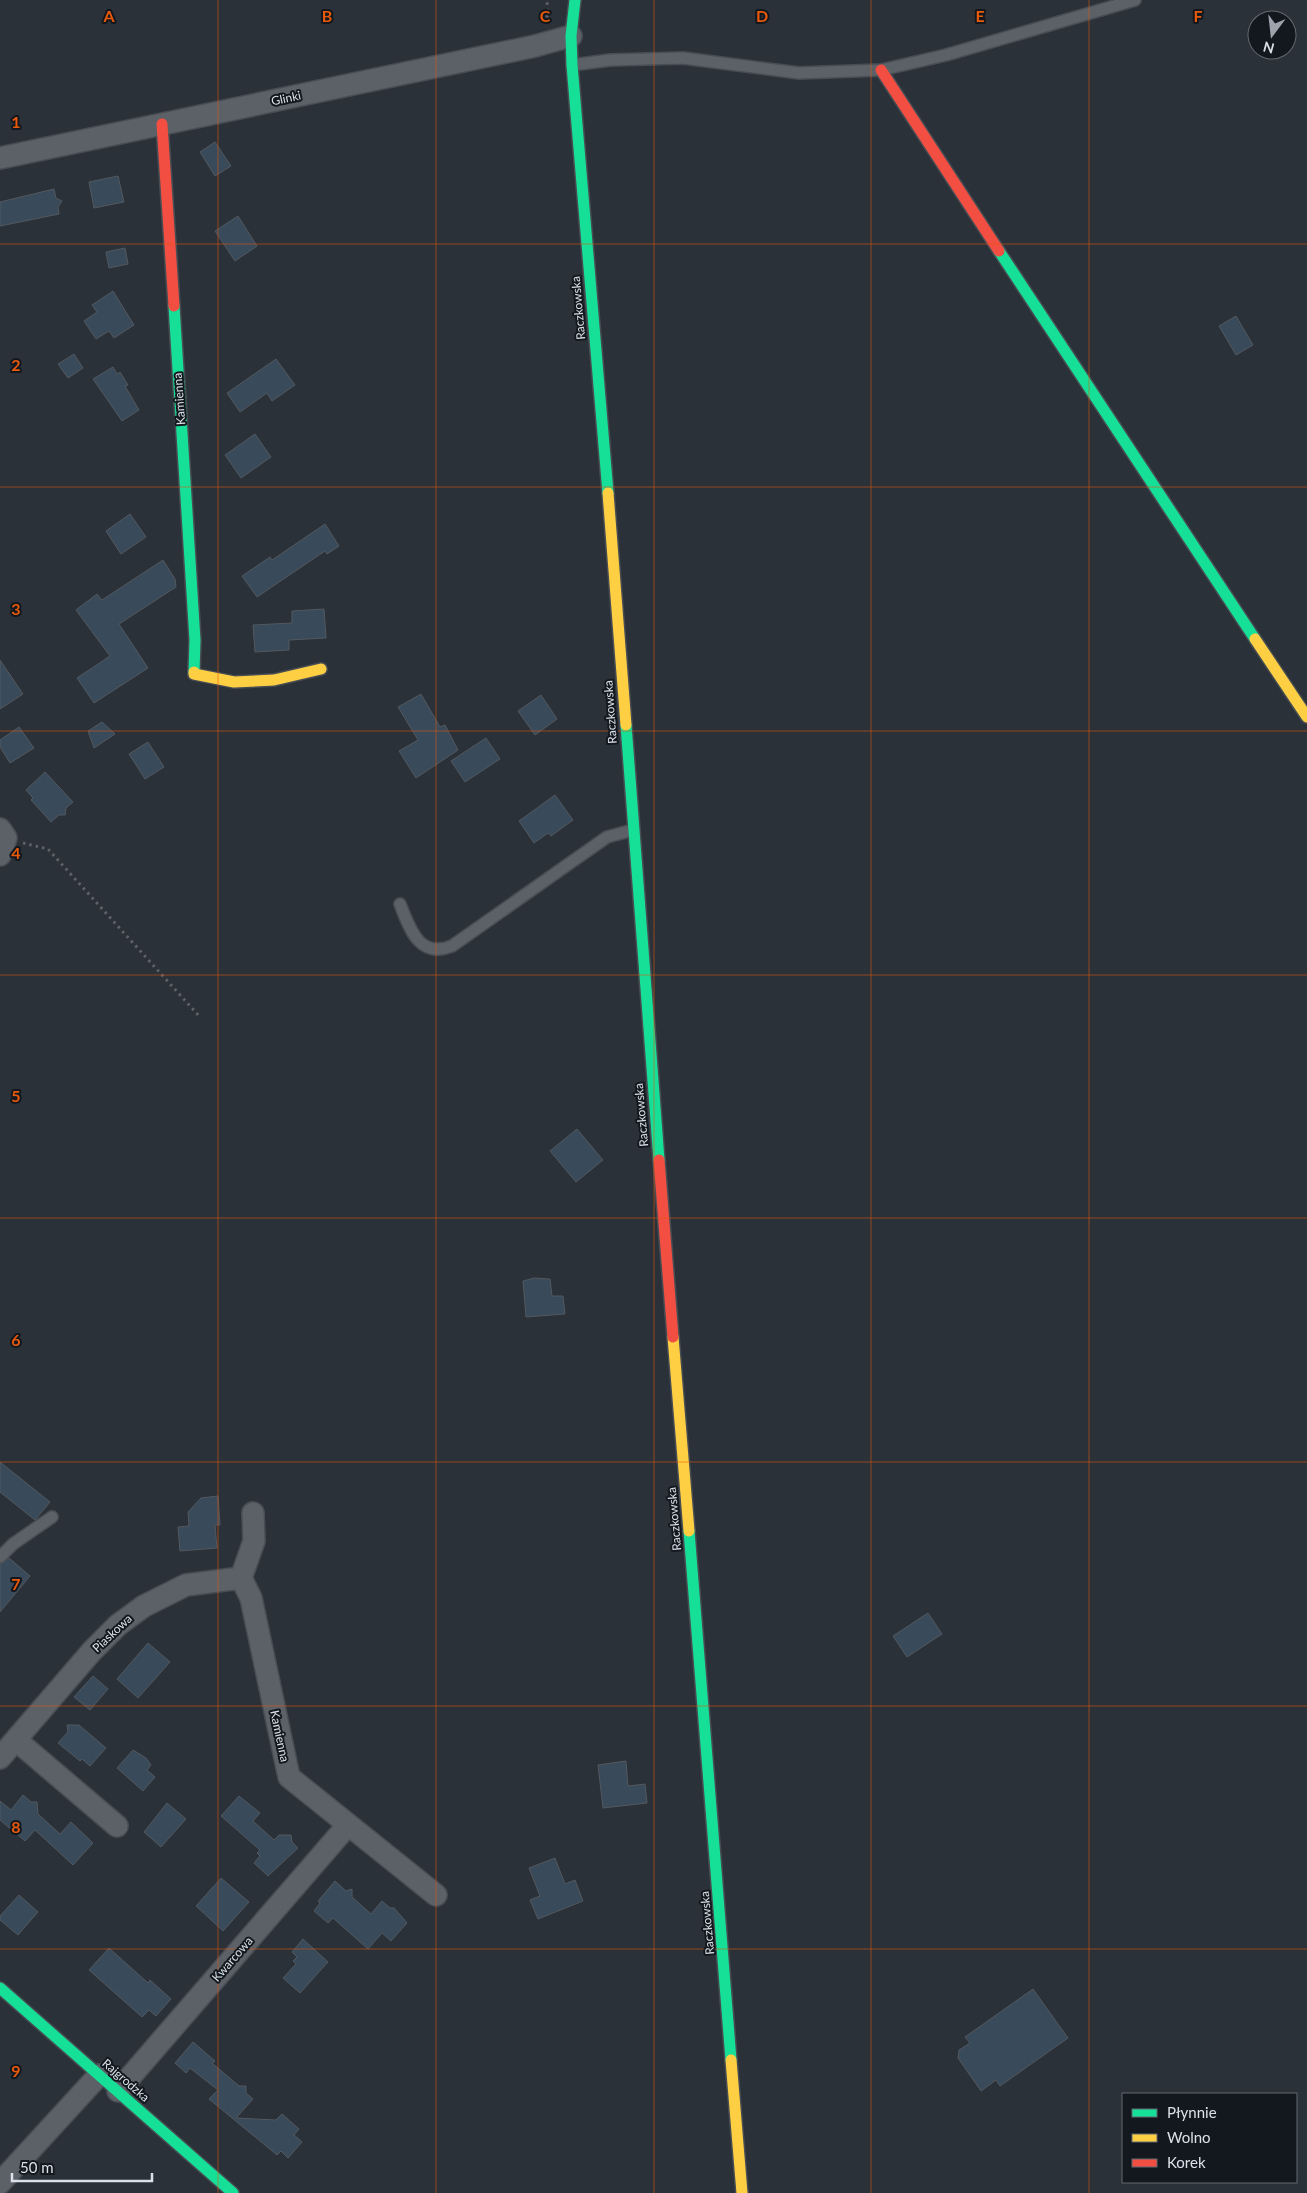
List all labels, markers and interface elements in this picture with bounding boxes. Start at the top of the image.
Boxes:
text: A [102,6,115,25]
text: B [322,6,332,25]
text: C [540,6,551,25]
text: D [756,6,768,25]
text: E [975,6,985,25]
text: F [1193,6,1203,25]
north arrow [1247,10,1297,60]
text: N [1261,38,1276,58]
street label: Glinki [270,88,302,108]
text: 1 [11,112,21,131]
street label: Raczkowska [568,276,588,340]
text: 2 [11,355,21,374]
street label: Kamienna [170,372,188,426]
text: 3 [11,599,21,618]
street label: Raczkowska [600,680,620,744]
text: 4 [11,843,21,862]
street label: Raczkowska [631,1083,651,1147]
text: 5 [11,1086,21,1105]
text: 6 [11,1330,21,1349]
street label: Raczkowska [664,1487,684,1551]
text: 7 [11,1574,21,1593]
street label: Piaskowa [89,1611,135,1655]
street label: Kamienna [267,1709,293,1763]
text: 8 [11,1817,21,1836]
street label: Raczkowska [697,1891,717,1955]
street label: Kwarcowa [208,1933,256,1985]
street label: Rajgrodzka [99,2055,153,2105]
text: 9 [11,2061,21,2080]
legend [1122,2093,1297,2183]
text: Płynnie [1167,2103,1217,2121]
text: Wolno [1167,2128,1211,2146]
scale bar [12,2150,152,2182]
text: Korek [1167,2153,1206,2171]
text: 50 m [20,2158,54,2176]

